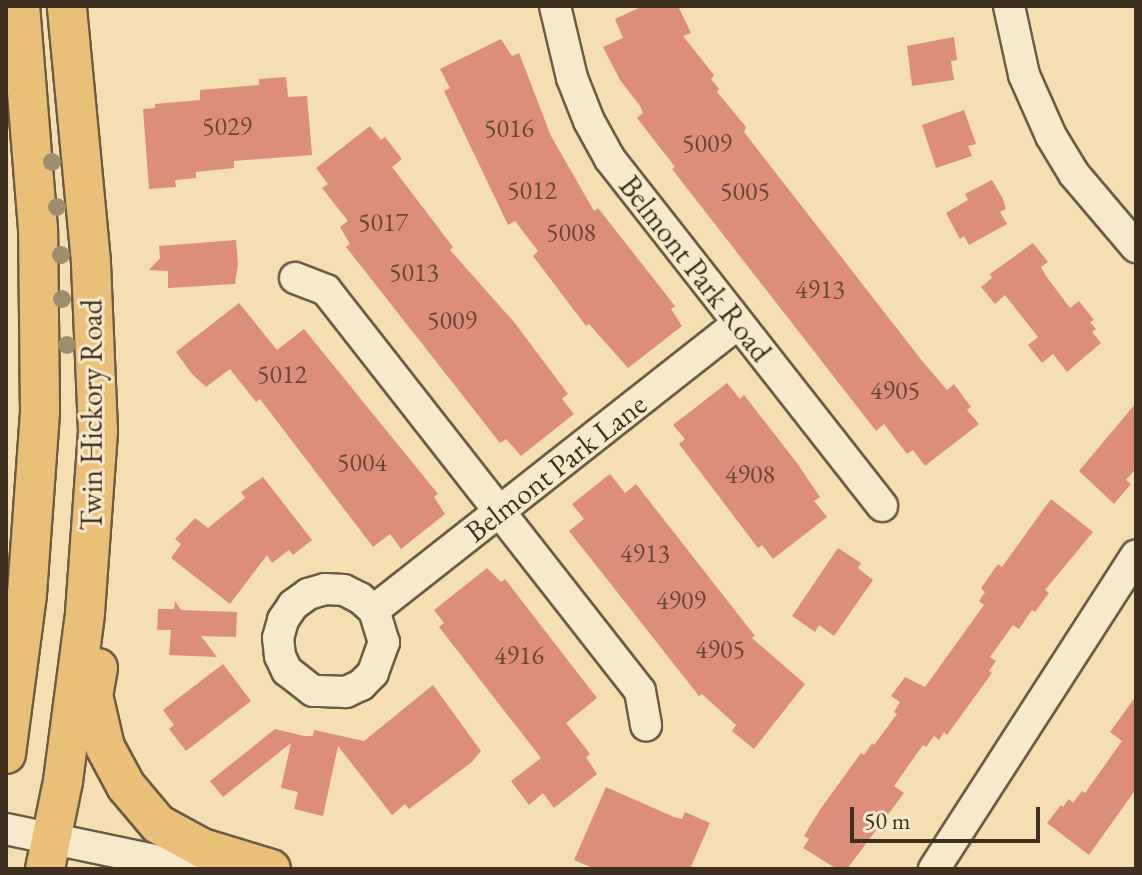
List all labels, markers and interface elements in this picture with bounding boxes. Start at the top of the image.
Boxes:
house number: 5029 [202,111,252,143]
house number: 5016 [484,113,534,145]
house number: 5009 [682,128,732,160]
street label: Belmont Park Road [611,169,779,369]
house number: 5012 [507,175,557,207]
house number: 5005 [720,176,770,208]
house number: 5017 [358,207,408,239]
house number: 5008 [546,217,596,249]
house number: 5013 [389,257,439,289]
house number: 4913 [795,274,845,306]
street label: Twin Hickory Road [74,299,110,531]
house number: 5009 [427,305,477,337]
house number: 5012 [257,359,307,391]
house number: 4905 [870,375,920,407]
street label: Belmont Park Lane [458,386,654,550]
house number: 5004 [337,447,387,479]
house number: 4908 [725,459,775,491]
house number: 4913 [620,538,670,570]
house number: 4909 [656,585,706,617]
house number: 4905 [695,634,745,666]
house number: 4916 [494,640,544,672]
scale bar [854,791,1044,841]
text: 50 m [864,805,911,836]

